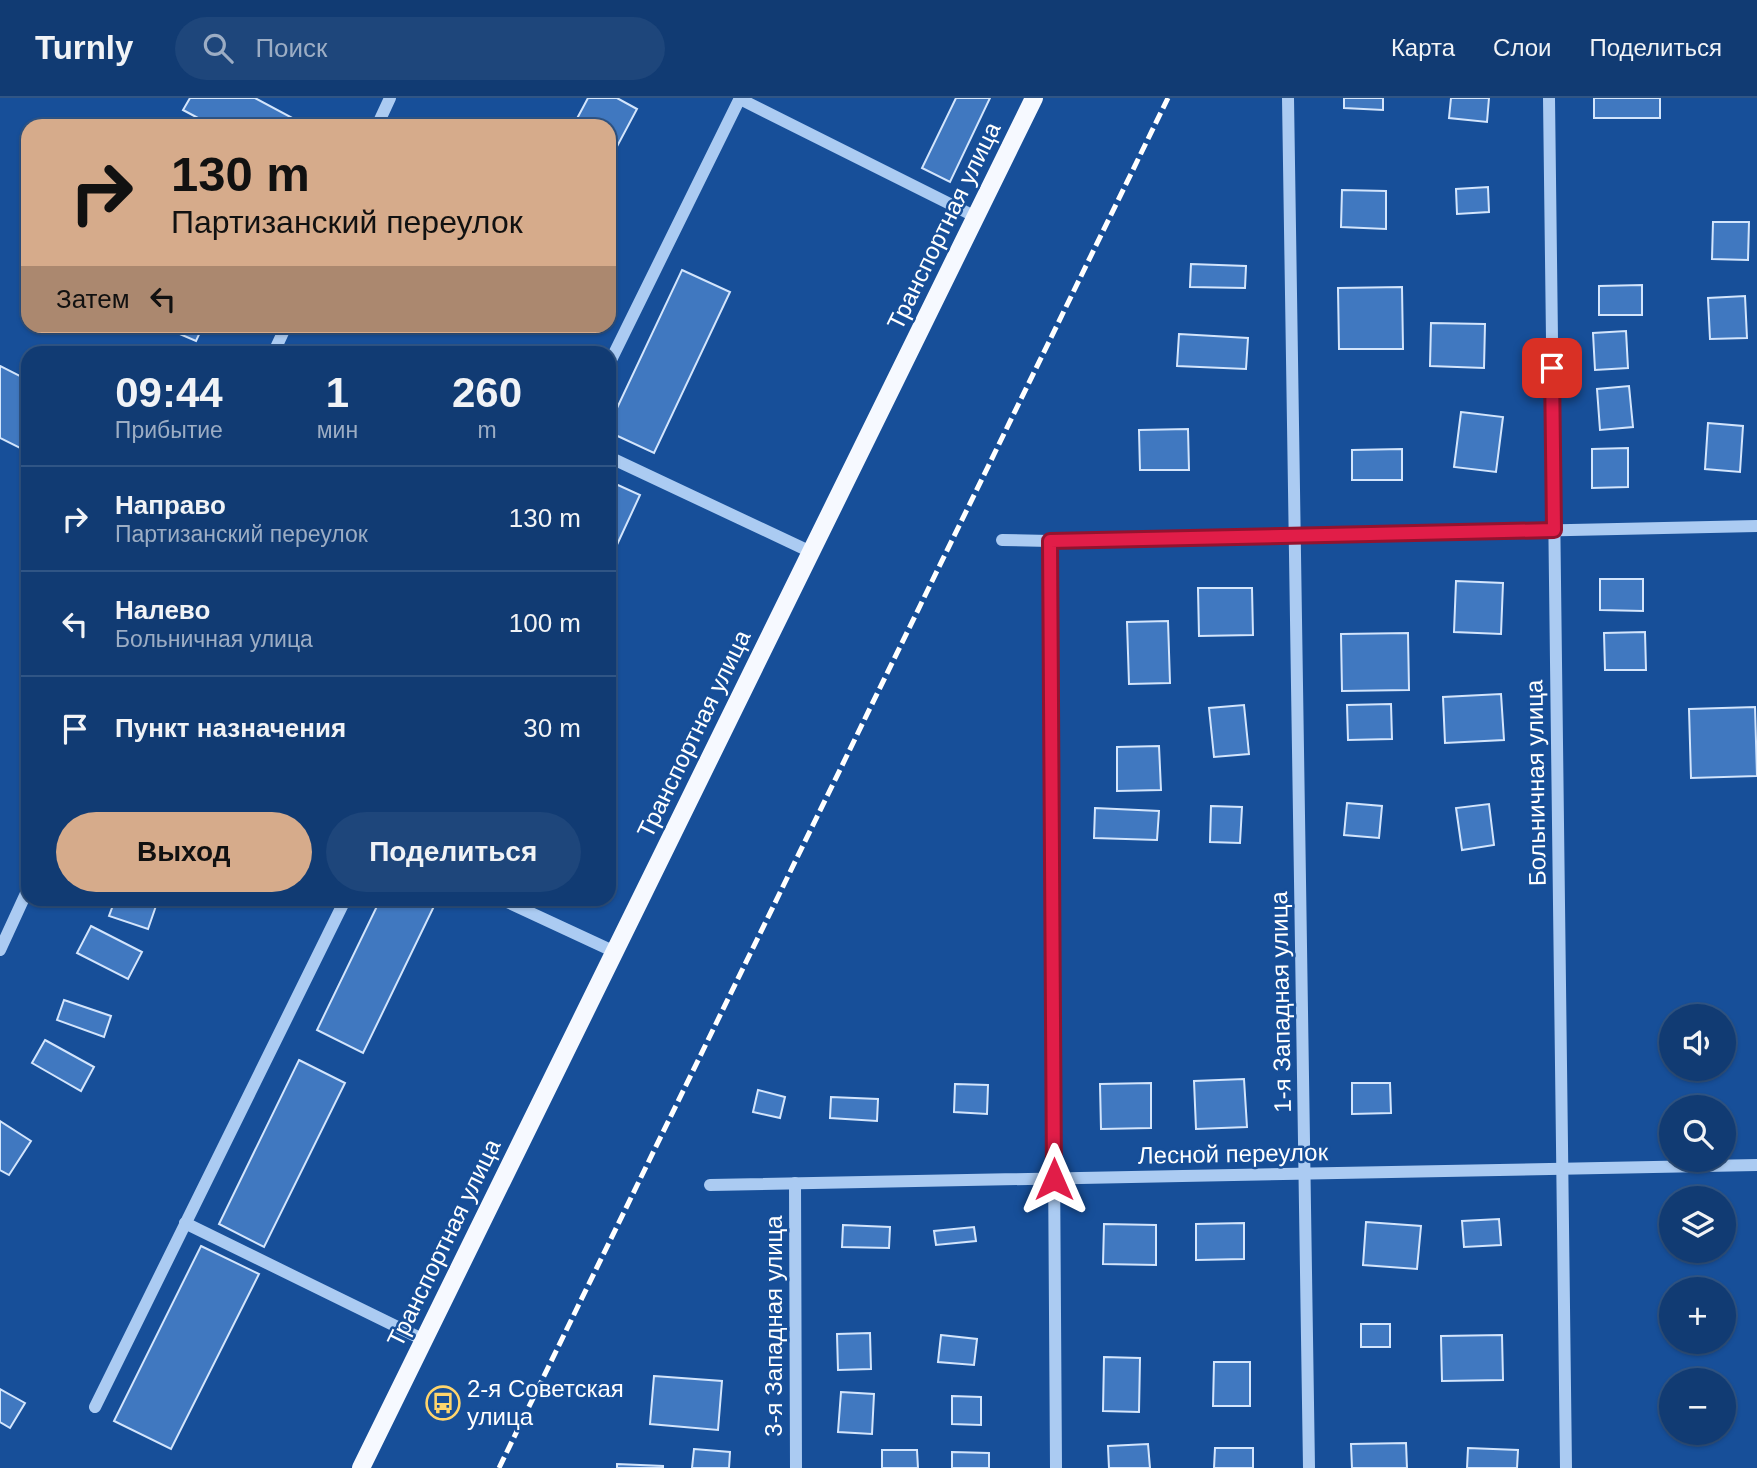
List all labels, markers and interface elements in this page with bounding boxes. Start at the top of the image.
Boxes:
search box [175,17,665,80]
text: Turnly [35,29,133,66]
icon: search [199,29,237,67]
text: Поиск [255,33,327,63]
text: Карта [1391,34,1455,61]
text: Слои [1493,34,1551,61]
text: Поделиться [1589,34,1722,61]
street label: Транспортная улица [882,117,1006,334]
icon: right [56,147,147,238]
text: 130 m [171,147,310,201]
text: Партизанский переулок [171,204,523,240]
icon: left [144,280,182,318]
text: Затем [56,284,130,314]
pin [1522,338,1582,398]
icon: arrive [1533,349,1571,387]
text: 09:44 [115,369,223,416]
text: 1 [326,369,349,416]
text: 260 [452,369,522,416]
text: Прибытие [115,417,223,443]
text: мин [317,417,358,443]
text: m [477,417,497,443]
text: Направо [115,490,226,520]
icon: right [56,500,94,538]
text: 130 m [509,503,581,533]
text: Партизанский переулок [115,521,368,547]
text: Налево [115,595,210,625]
icon: left [56,605,94,643]
text: 100 m [509,608,581,638]
street label: Транспортная улица [632,625,756,842]
text: Больничная улица [115,626,313,652]
street label: Больничная улица [1520,679,1551,886]
icon: arrive [56,710,94,748]
text: Пункт назначения [115,713,346,743]
text: 30 m [523,713,581,743]
button: Выход [56,812,312,892]
button: Поделиться [326,812,581,892]
street label: 1-я Западная улица [1265,890,1296,1113]
map controls [1659,1004,1736,1445]
button: sound [1659,1004,1736,1081]
button: search [1659,1095,1736,1172]
street label: Транспортная улица [382,1134,506,1351]
street label: Лесной переулок [1138,1138,1329,1169]
position arrow [1017,1142,1091,1216]
button: layers [1659,1186,1736,1263]
street label: 3-я Западная улица [760,1215,787,1437]
button: + [1659,1277,1736,1354]
button: − [1659,1368,1736,1445]
place label: 2-я Советская улица [467,1375,624,1430]
bus stop icon: 2-я Советская улица [424,1384,462,1422]

